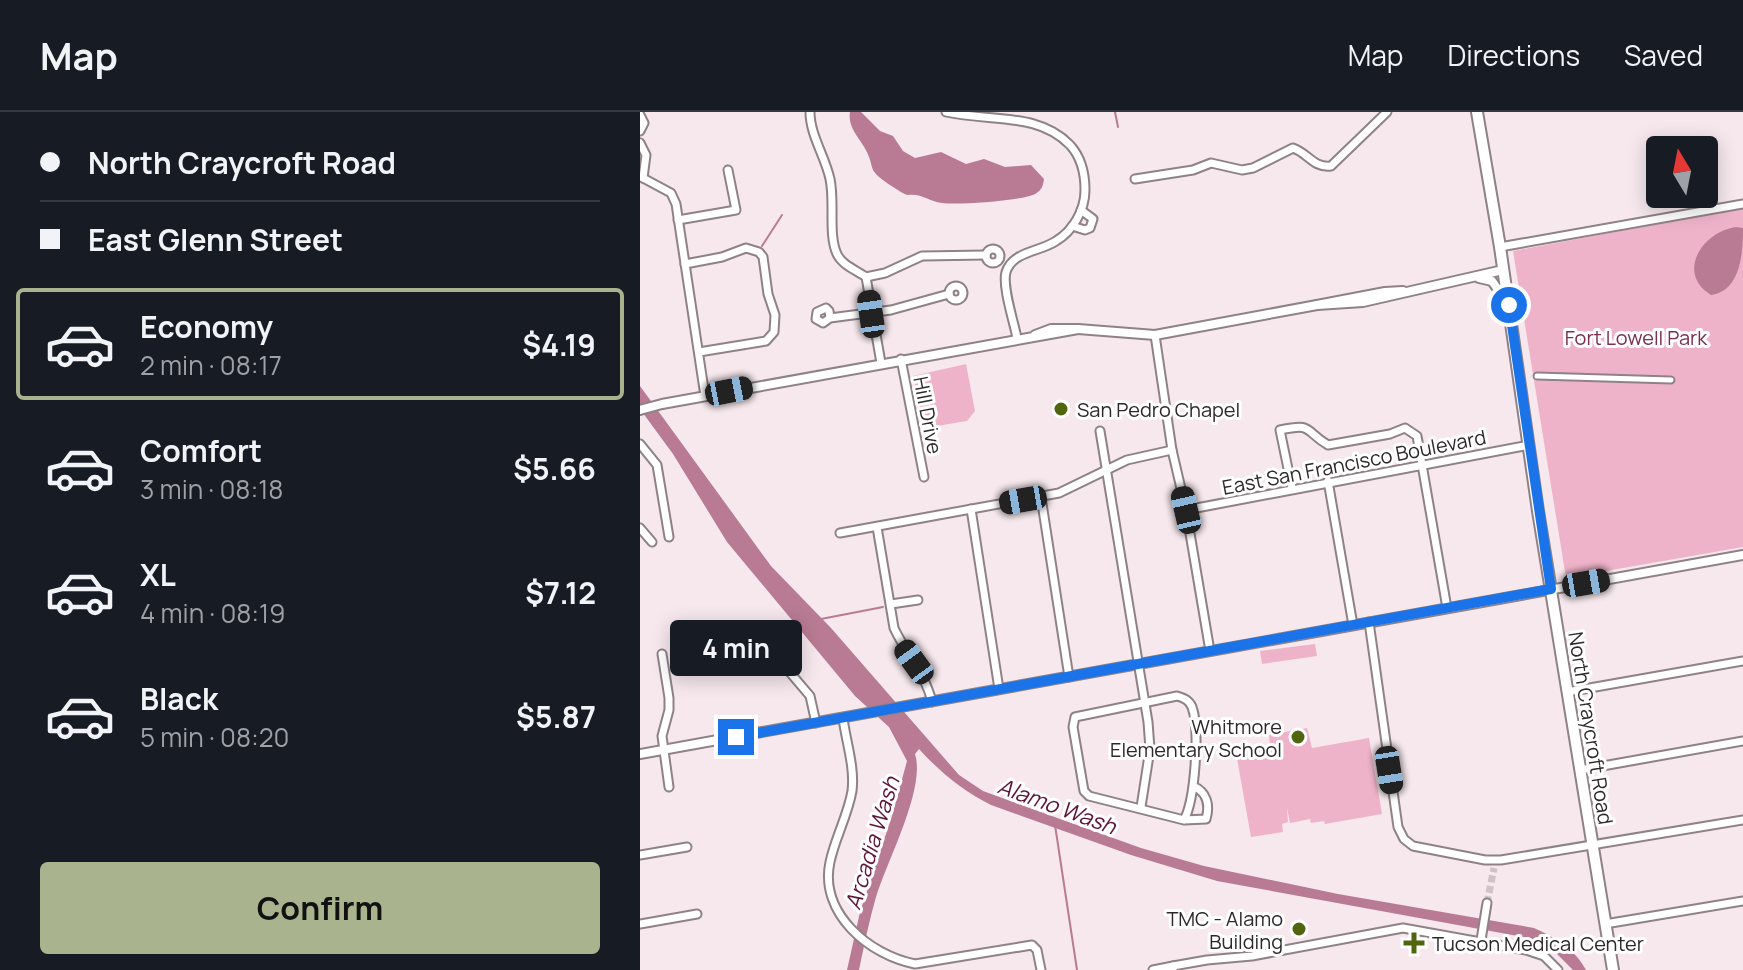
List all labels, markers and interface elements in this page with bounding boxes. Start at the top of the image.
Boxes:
text: Map [40,29,118,81]
text: Map [1348,36,1403,74]
text: Directions [1447,36,1580,74]
text: Saved [1624,36,1703,74]
north arrow [1646,136,1718,208]
map controls [1646,136,1718,208]
text: North Craycroft Road [88,142,396,183]
text: East Glenn Street [88,219,343,260]
route start [1491,287,1527,323]
car [856,289,886,339]
text: Economy [140,306,273,347]
icon: car [44,308,116,380]
text: $4.19 [522,324,596,365]
park label: Fort Lowell Park [1565,324,1708,351]
text: 2 min · 08:17 [140,347,282,383]
street label: Hill Drive [907,374,949,456]
car [703,375,755,407]
place label: San Pedro Chapel [1077,396,1240,423]
marker: San Pedro Chapel [1052,400,1070,418]
street label: East San Francisco Boulevard [1220,423,1488,501]
text: Comfort [140,430,262,471]
icon: car [44,432,116,504]
text: $5.66 [513,448,596,489]
text: 3 min · 08:18 [140,471,283,507]
car [997,484,1049,516]
car [1169,484,1203,536]
text: XL [140,554,176,595]
icon: car [44,556,116,628]
car [1560,567,1612,599]
text: $7.12 [525,572,596,613]
text: 4 min · 08:19 [140,595,285,631]
callout: 4 min [670,621,802,677]
text: 4 min [702,630,770,666]
street label: North Craycroft Road [1562,630,1620,826]
car [890,636,938,688]
text: Black [140,678,218,719]
icon: car [44,680,116,752]
text: $5.87 [516,696,596,737]
place label: Whitmore Elementary School [1110,713,1282,763]
text: 5 min · 08:20 [140,719,289,755]
route end [718,719,754,755]
marker: Whitmore Elementary School [1289,728,1307,746]
car [1373,744,1405,796]
water label: Alamo Wash [994,771,1121,842]
water label: Arcadia Wash [838,772,907,913]
button: Confirm [40,862,600,954]
place label: TMC - Alamo Building [1166,905,1283,955]
marker: TMC - Alamo Building [1290,920,1308,938]
place label: Tucson Medical Center [1432,930,1644,957]
marker: Tucson Medical Center [1403,932,1425,954]

